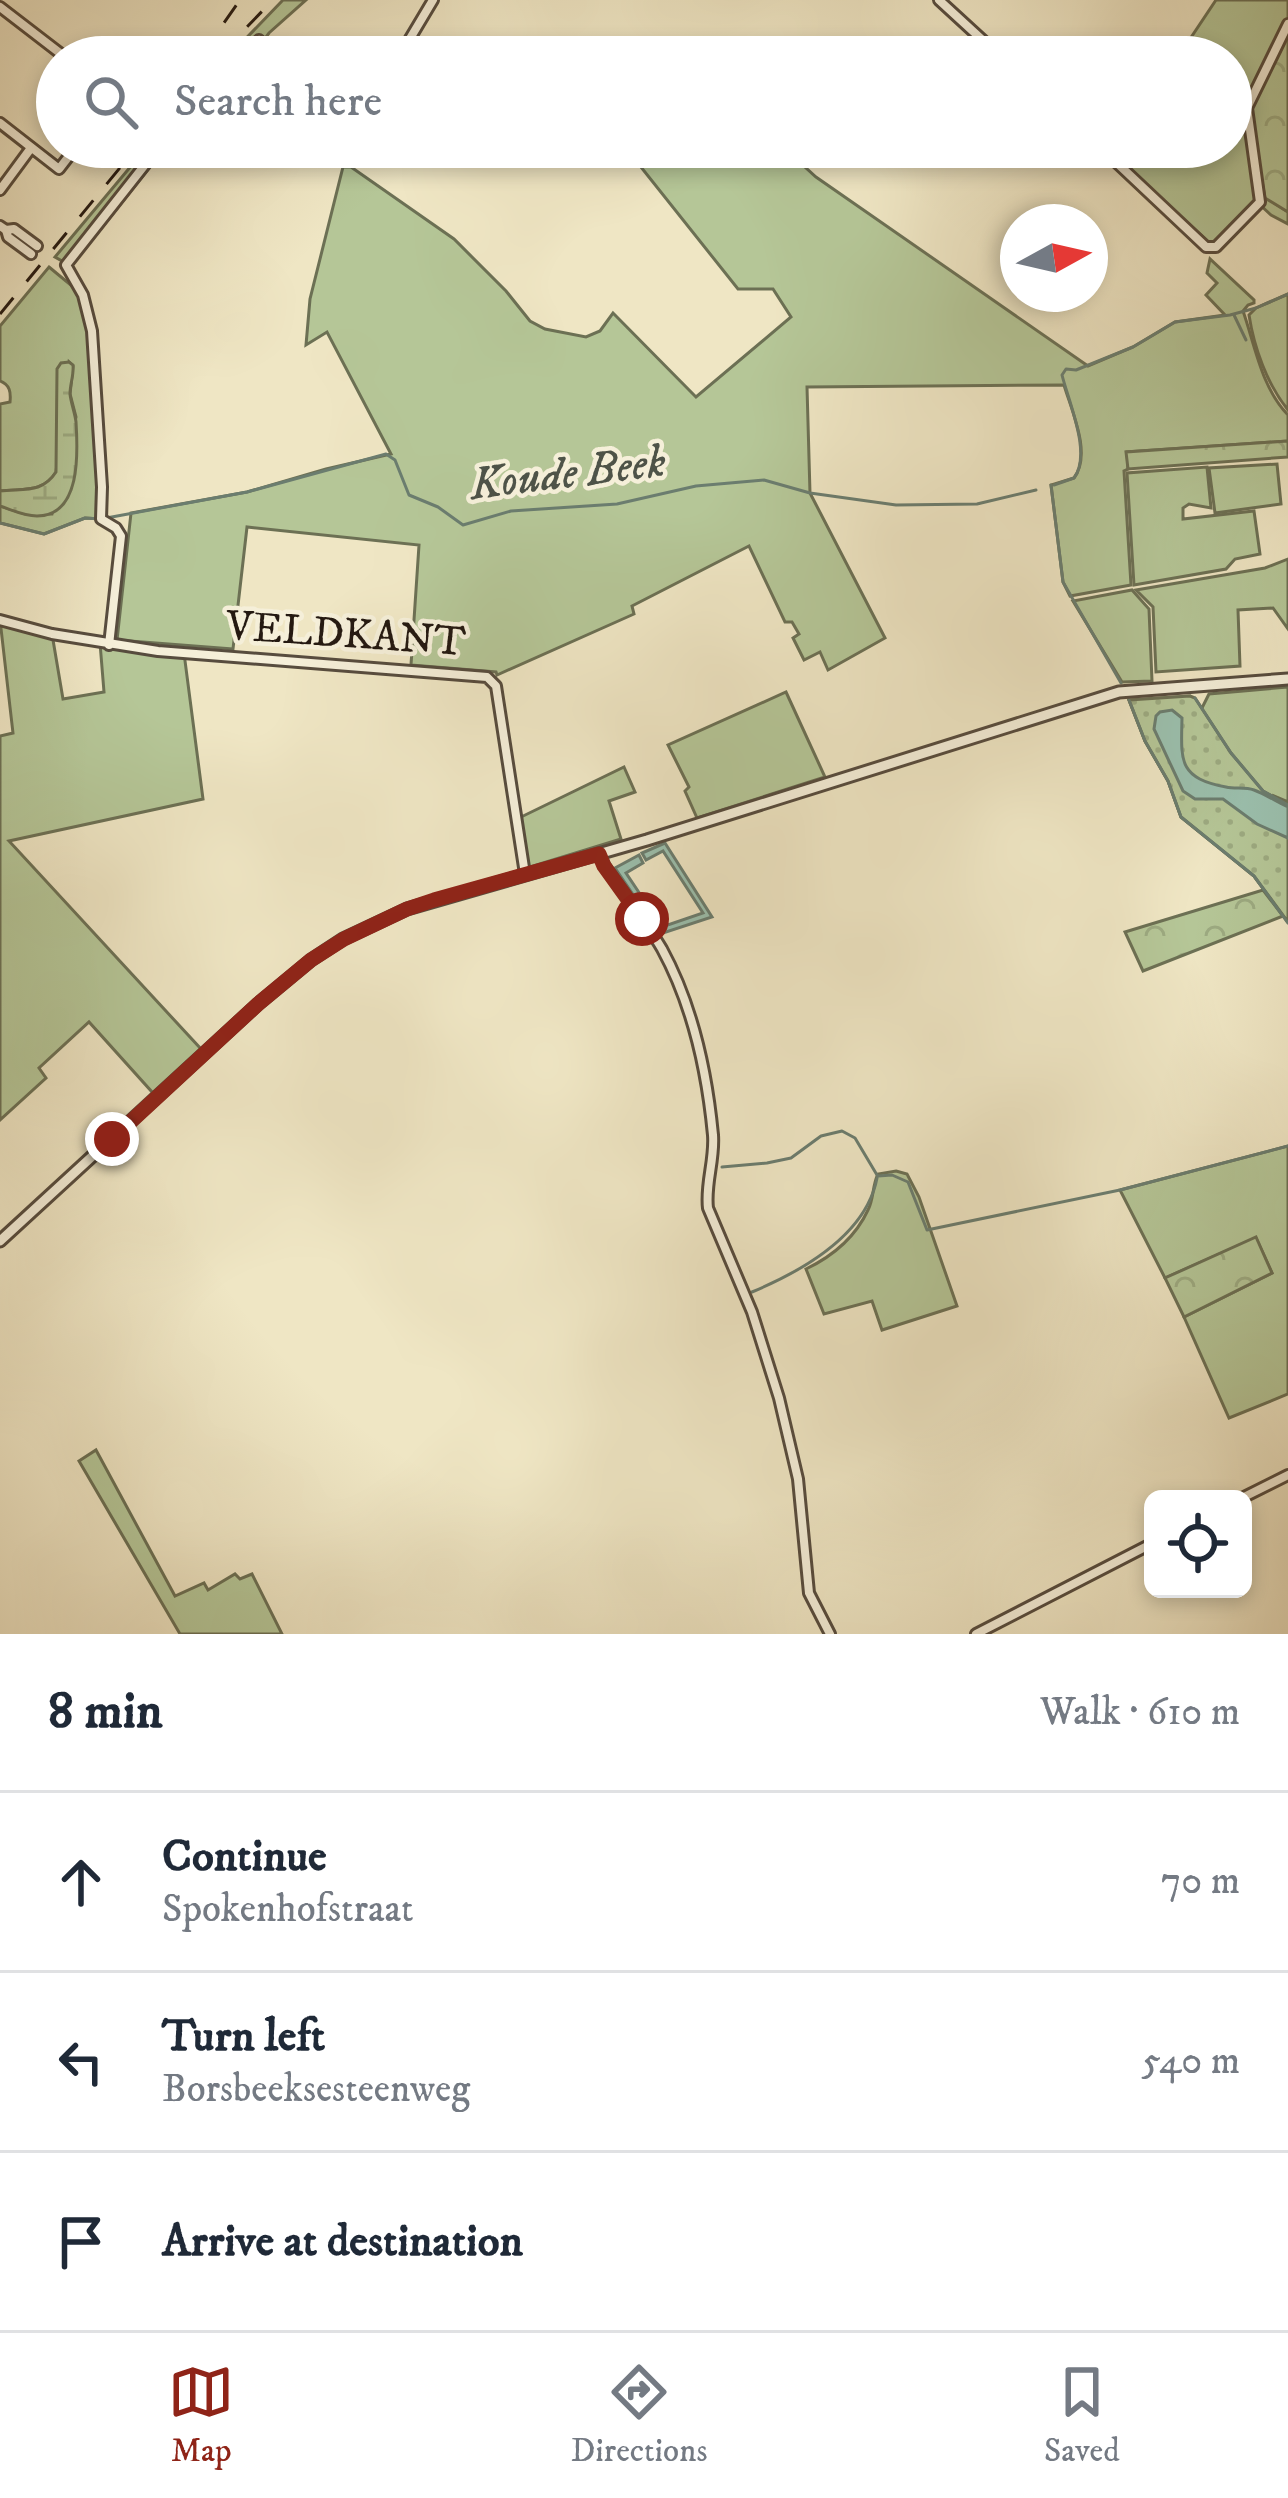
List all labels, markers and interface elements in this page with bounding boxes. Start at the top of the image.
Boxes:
search box [36,36,1252,168]
icon: search [78,69,144,135]
text: Search here [174,74,382,130]
north arrow [1000,204,1108,312]
water label: Koude Beek [465,434,669,514]
street label: VELDKANT [224,601,468,669]
route start [615,892,669,946]
route end [85,1112,139,1166]
map controls [1144,1490,1252,1598]
button: locate [1144,1490,1252,1598]
text: 8 min [48,1680,163,1744]
text: Walk · 610 m [1040,1688,1240,1737]
text: Continue [162,1829,327,1885]
icon: ahead [48,1849,114,1915]
text: 70 m [1161,1857,1240,1906]
text: Spokenhofstraat [162,1885,414,1934]
text: Turn left [162,2009,325,2065]
icon: left [48,2029,114,2095]
text: 540 m [1142,2037,1240,2086]
text: Borsbeeksesteenweg [162,2065,470,2114]
icon: arrive [48,2209,114,2275]
text: Arrive at destination [162,2214,523,2270]
tab: Map [168,2359,234,2472]
tab: Directions [571,2359,707,2472]
tab: Saved [1044,2359,1120,2472]

